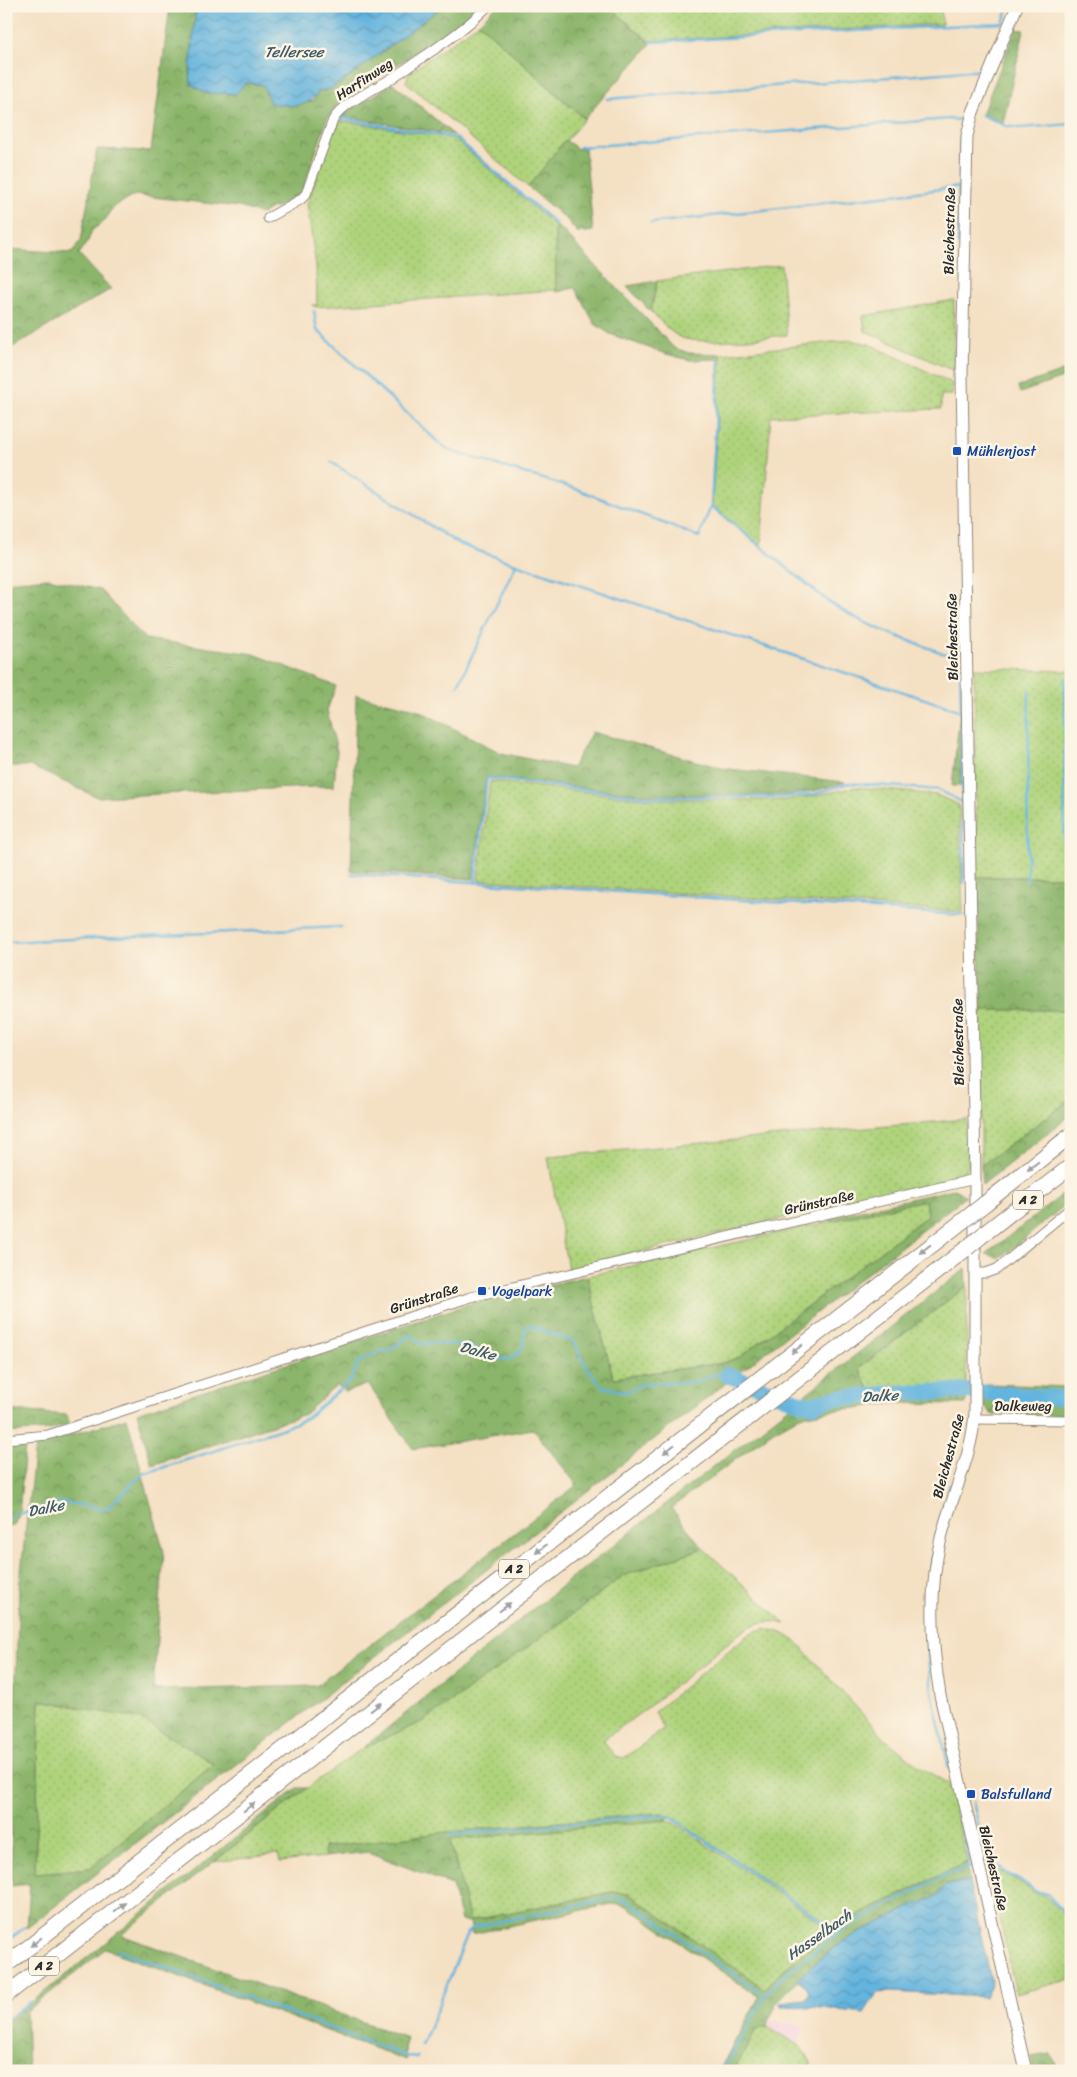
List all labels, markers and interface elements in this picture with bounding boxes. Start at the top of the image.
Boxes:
water label: Tellersee [265,39,325,65]
street label: Harfinweg [330,51,398,107]
street label: Bleichestraße [936,187,963,275]
place label: Mühlenjost [967,439,1037,464]
marker: Mühlenjost [951,445,963,457]
street label: Bleichestraße [939,593,966,681]
street label: Bleichestraße [945,998,972,1086]
one-way arrow [1026,1160,1039,1171]
street label: Grünstraße [782,1182,857,1223]
road number: A 2 [1013,1190,1043,1210]
one-way arrow [919,1244,932,1255]
street label: Grünstraße [387,1276,462,1321]
place label: Vogelpark [492,1279,553,1304]
marker: Vogelpark [476,1285,488,1297]
water label: Dalke [457,1334,500,1369]
one-way arrow [790,1344,804,1354]
water label: Dalke [861,1382,900,1410]
street label: Dalkeweg [994,1394,1052,1419]
street label: Bleichestraße [925,1411,972,1501]
one-way arrow [663,1443,676,1454]
water label: Dalke [26,1492,68,1524]
one-way arrow [535,1543,548,1554]
road number: A 2 [499,1560,529,1578]
one-way arrow [498,1602,511,1613]
one-way arrow [370,1702,383,1712]
place label: Balsfulland [981,1782,1052,1807]
marker: Balsfulland [965,1788,977,1800]
one-way arrow [242,1802,255,1813]
street label: Bleichestraße [972,1823,1015,1913]
one-way arrow [113,1901,126,1912]
water label: Hasselbach [781,1902,858,1967]
one-way arrow [29,1937,42,1947]
road number: A 2 [29,1956,59,1975]

